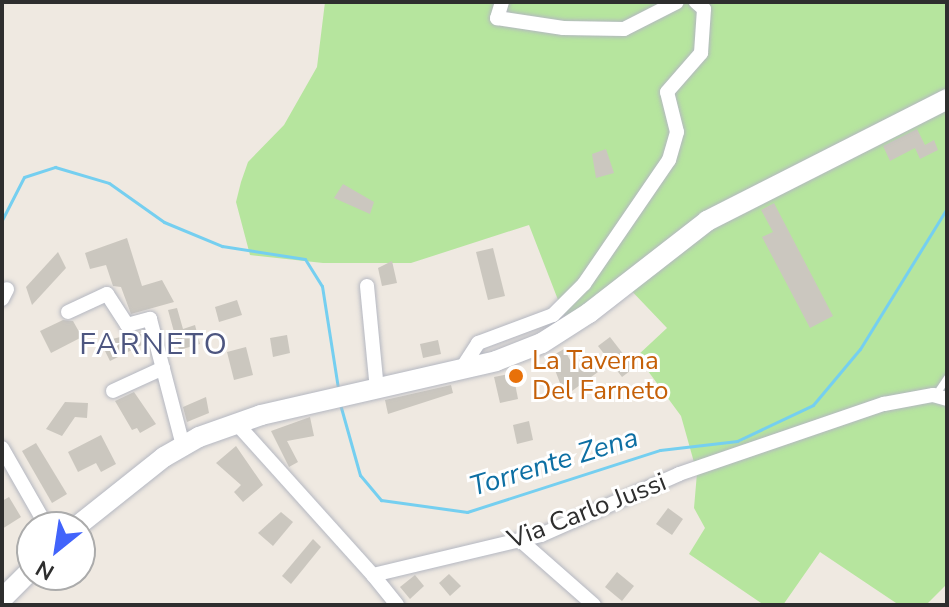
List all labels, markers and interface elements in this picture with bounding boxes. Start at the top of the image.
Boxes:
district label: FARNETO [79,327,229,363]
place label: La Taverna Del Farneto [532,345,668,406]
marker: La Taverna Del Farneto [507,367,525,385]
water label: Torrente Zena [466,420,642,504]
street label: Via Carlo Jussi [503,466,671,556]
north arrow [16,511,96,591]
text: N [30,553,60,587]

